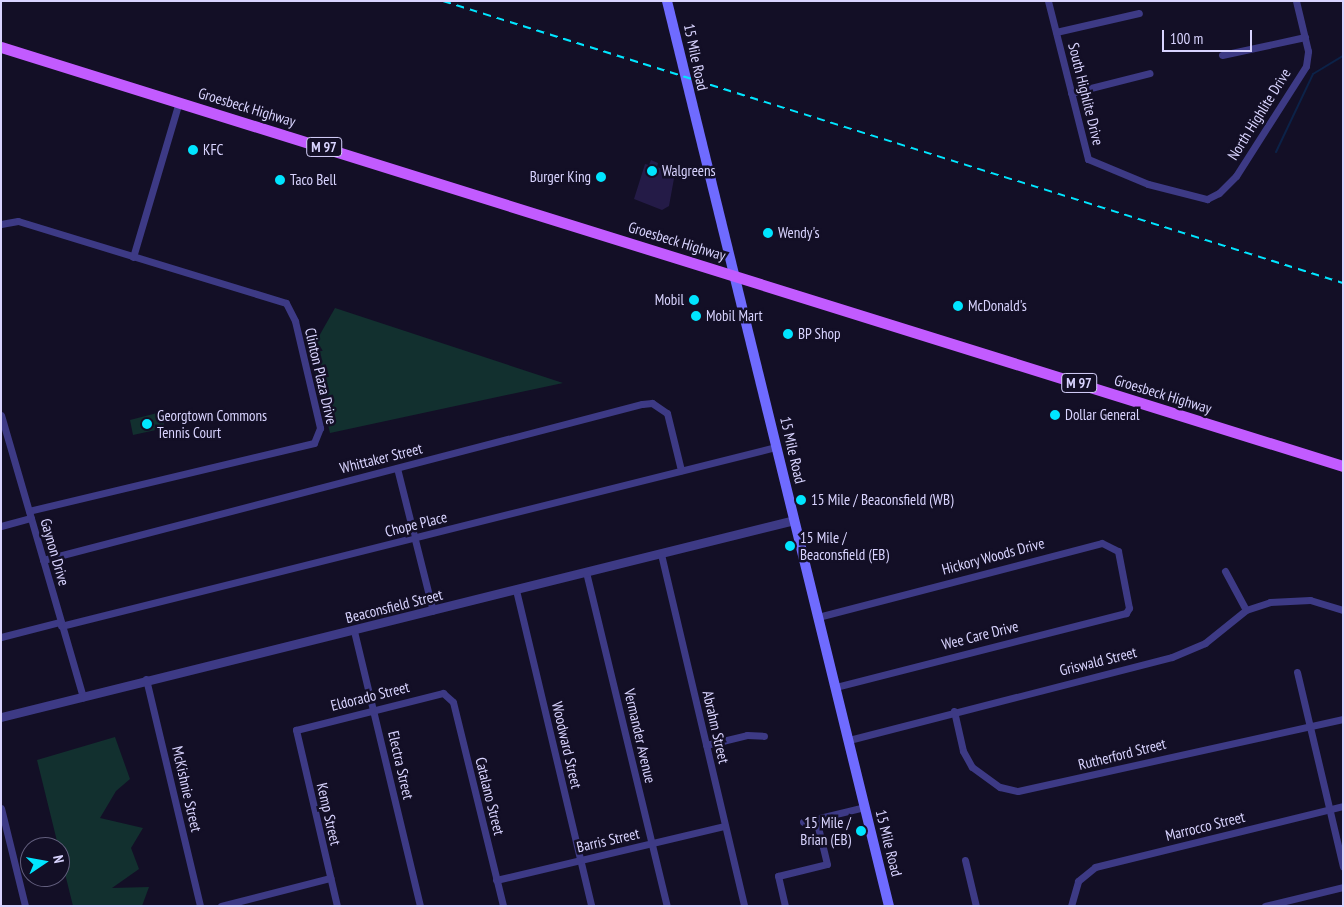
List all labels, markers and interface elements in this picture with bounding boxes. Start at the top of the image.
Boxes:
scale bar [1164,20,1254,52]
street label: 15 Mile Road [680,22,712,92]
text: 100 m [1170,29,1203,48]
street label: South Highlite Drive [1065,41,1107,147]
street label: North Highlite Drive [1224,65,1294,163]
street label: Groesbeck Highway [196,84,298,130]
road number: M 97 [305,136,343,158]
place label: KFC [203,141,223,159]
marker: KFC [187,144,199,156]
place label: Walgreens [662,162,716,180]
marker: Walgreens [646,165,658,177]
place label: Burger King [530,168,591,186]
place label: Taco Bell [290,171,336,189]
marker: Burger King [595,171,607,183]
marker: Taco Bell [274,174,286,186]
street label: Groesbeck Highway [626,218,728,264]
place label: Wendy's [778,224,819,242]
marker: Wendy's [762,227,774,239]
place label: Mobil [655,291,684,309]
marker: Mobil [688,294,700,306]
place label: McDonald's [968,297,1027,315]
marker: McDonald's [952,300,964,312]
place label: Mobil Mart [706,307,763,325]
marker: Mobil Mart [690,310,702,322]
place label: BP Shop [798,325,841,343]
street label: Clinton Plaza Drive [301,326,341,426]
marker: BP Shop [782,328,794,340]
street label: Groesbeck Highway [1112,371,1214,417]
road number: M 97 [1060,372,1098,394]
place label: Georgtown Commons Tennis Court [157,406,267,441]
place label: Dollar General [1065,406,1140,424]
marker: Dollar General [1049,409,1061,421]
street label: 15 Mile Road [777,415,809,485]
marker: Georgtown Commons Tennis Court [141,418,153,430]
street label: Whittaker Street [338,439,424,477]
place label: 15 Mile / Beaconsfield (WB) [811,491,953,509]
marker: 15 Mile / Beaconsfield (WB) [795,494,807,506]
street label: Chope Place [383,508,449,540]
street label: Gaynon Drive [37,516,73,588]
place label: 15 Mile / Beaconsfield (EB) [800,528,889,563]
street label: Hickory Woods Drive [939,534,1047,578]
marker: 15 Mile / Beaconsfield (EB) [784,540,796,552]
street label: Beaconsfield Street [344,585,444,627]
street label: Wee Care Drive [940,617,1020,653]
street label: Griswald Street [1058,643,1138,679]
street label: Eldorado Street [329,678,411,714]
street label: Vermander Avenue [620,687,660,785]
street label: Abrahm Street [699,689,733,765]
street label: Woodward Street [548,700,586,790]
street label: Electra Street [384,729,418,801]
street label: Rutherford Street [1076,734,1168,774]
street label: McKishnie Street [168,744,206,834]
street label: Catalano Street [472,755,508,837]
street label: Kemp Street [313,781,345,847]
street label: Marrocco Street [1163,807,1247,845]
street label: 15 Mile Road [872,808,906,878]
place label: 15 Mile / Brian (EB) [800,813,851,848]
street label: Barris Street [575,824,641,856]
marker: 15 Mile / Brian (EB) [855,825,867,837]
north arrow [20,837,70,887]
text: N [49,854,68,865]

